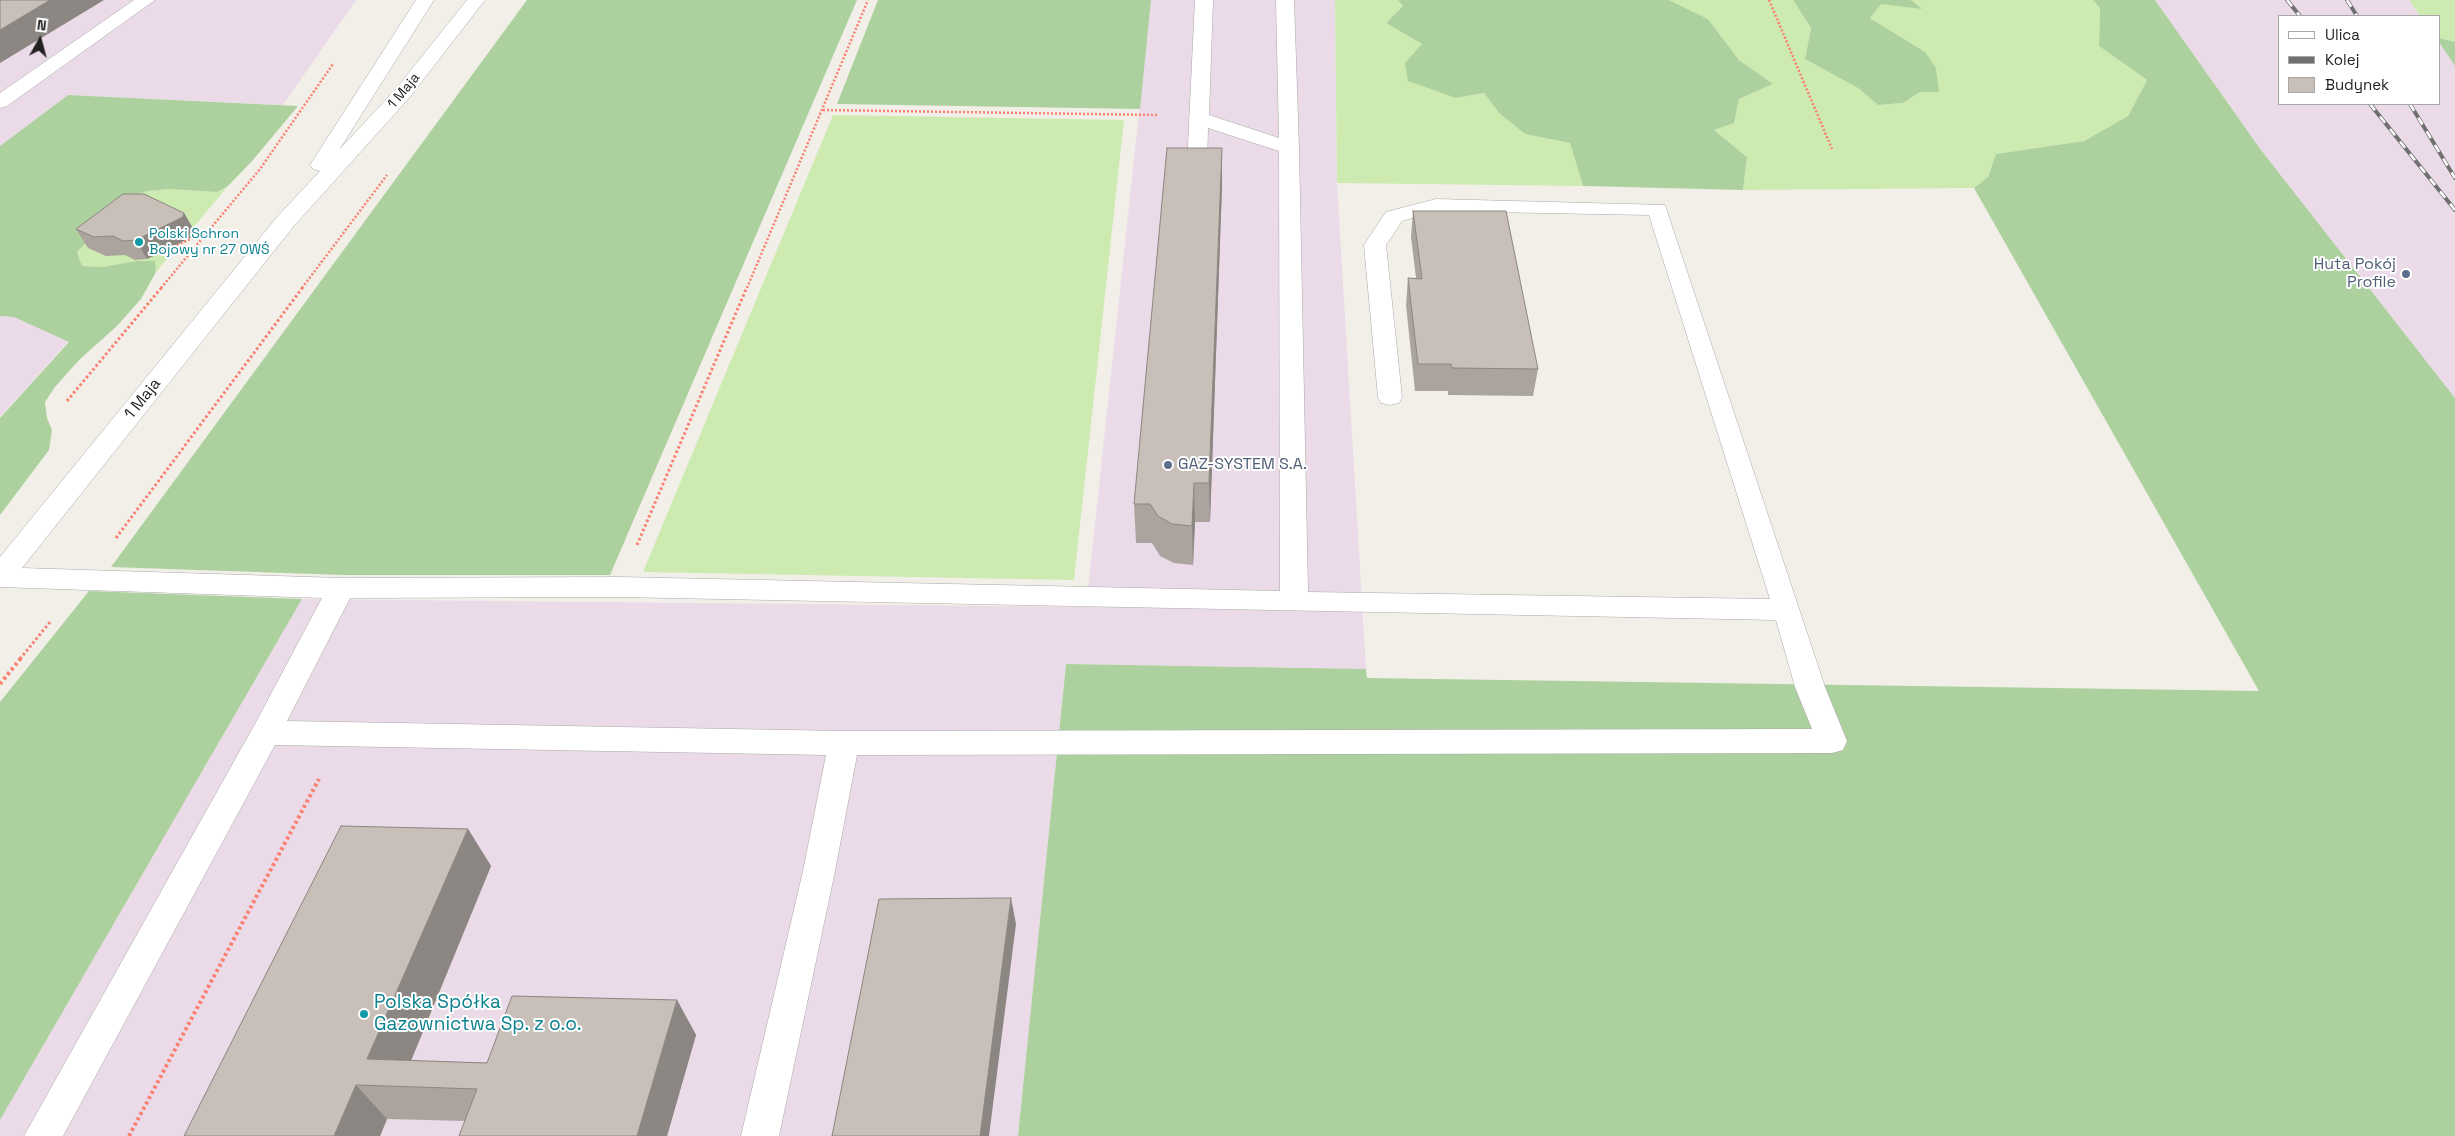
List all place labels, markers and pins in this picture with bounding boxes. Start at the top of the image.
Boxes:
place label: Polski Schron Bojowy nr 27 OWŚ [149,226,270,258]
marker: Polski Schron Bojowy nr 27 OWŚ [133,236,145,248]
place label: Huta Pokój Profile [2314,255,2396,293]
marker: Huta Pokój Profile [2400,268,2412,280]
place label: GAZ-SYSTEM S.A. [1178,455,1307,475]
marker: GAZ-SYSTEM S.A. [1162,459,1174,471]
place label: Polska Spółka Gazownictwa Sp. z o.o. [374,992,582,1036]
marker: Polska Spółka Gazownictwa Sp. z o.o. [358,1008,370,1020]

